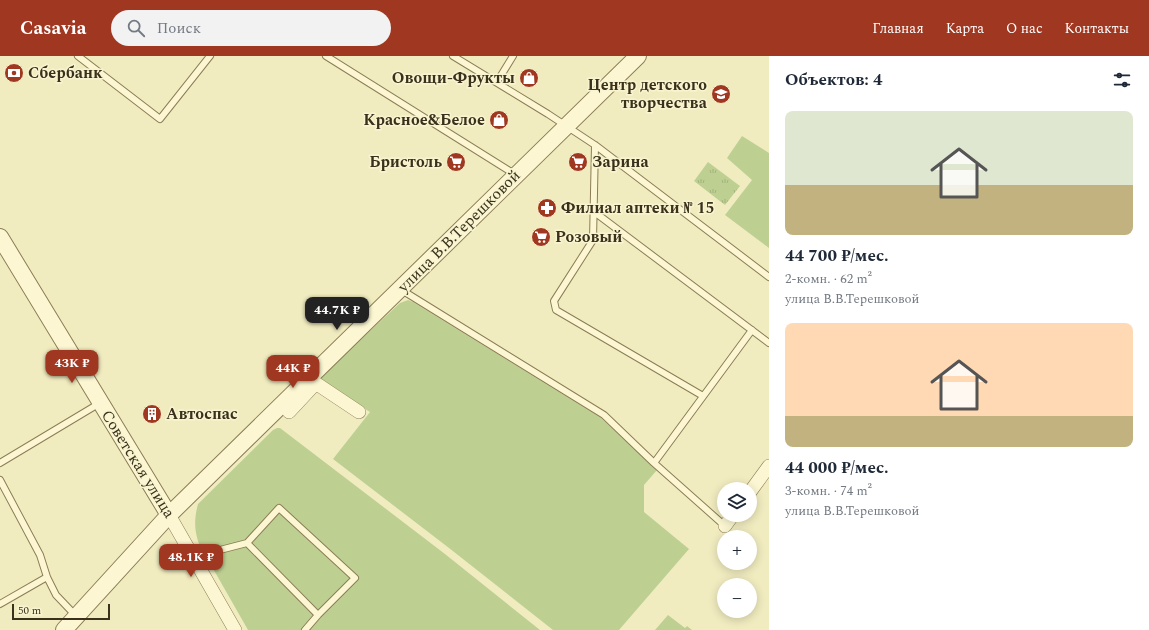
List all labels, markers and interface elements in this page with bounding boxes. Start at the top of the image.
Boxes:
search box [111,10,391,46]
text: Casavia [20,14,87,43]
icon: search [125,17,147,39]
text: Поиск [157,17,201,40]
text: Главная [872,18,924,39]
text: Карта [946,18,984,39]
text: О нас [1006,18,1043,39]
text: Контакты [1065,18,1129,39]
place label: Сбербанк [28,61,103,85]
bank icon: Сбербанк [3,62,25,84]
place label: Овощи-Фрукты [392,66,515,90]
shop icon: Овощи-Фрукты [518,67,540,89]
text: Объектов: 4 [785,67,883,93]
icon: filters [1111,69,1133,91]
place label: Центр детского творчества [588,73,708,115]
school or university icon: Центр детского творчества [710,83,732,105]
place label: Красное&Белое [363,108,485,132]
shop icon: Красное&Белое [488,109,510,131]
icon: home [923,137,995,209]
place label: Бристоль [369,150,442,174]
place label: Зарина [592,150,649,174]
supermarket icon: Бристоль [445,151,467,173]
supermarket icon: Зарина [567,151,589,173]
street label: улица В.В.Терешковой [391,164,526,299]
place label: Филиал аптеки № 15 [561,196,715,220]
pharmacy icon: Филиал аптеки № 15 [536,197,558,219]
place label: Розовый [555,225,622,249]
supermarket icon: Розовый [530,226,552,248]
text: 44 700 ₽/мес. [785,243,889,269]
text: 2-комн. · 62 m² [785,269,872,289]
text: улица В.В.Терешковой [785,289,919,309]
pin: 44.7K ₽ [300,297,374,331]
text: 44.7K ₽ [314,300,360,320]
icon: home [923,349,995,421]
pin: 43K ₽ [44,350,100,384]
text: 43K ₽ [54,353,90,373]
pin: 44K ₽ [265,355,321,389]
text: 44K ₽ [275,358,311,378]
place label: Автоспас [166,402,238,426]
building icon: Автоспас [141,403,163,425]
street label: Советская улица [95,405,181,523]
text: 44 000 ₽/мес. [785,455,889,481]
text: 3-комн. · 74 m² [785,481,872,501]
map controls [717,482,757,618]
button: layers [717,482,757,522]
text: улица В.В.Терешковой [785,501,919,521]
button: + [717,530,757,570]
pin: 48.1K ₽ [154,544,228,578]
text: 48.1K ₽ [168,547,214,567]
button: − [717,578,757,618]
scale bar [12,602,110,621]
text: 50 m [18,602,41,619]

